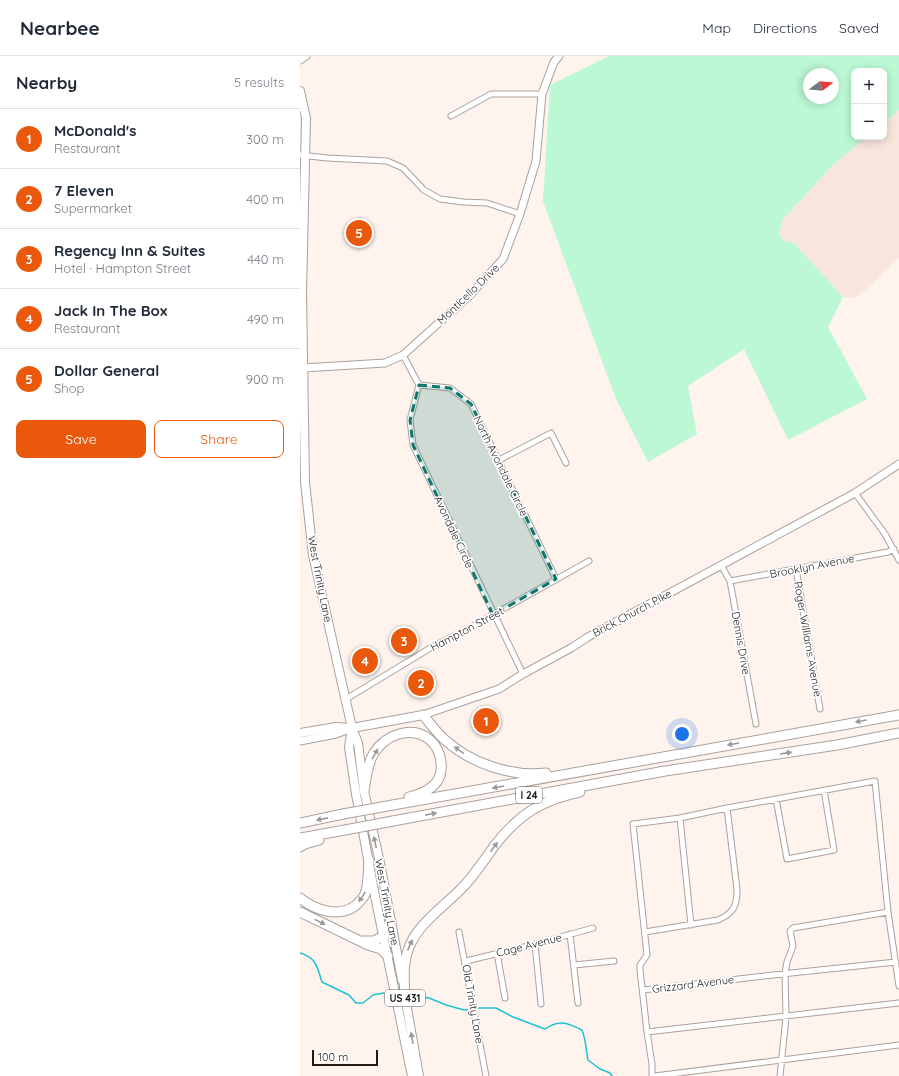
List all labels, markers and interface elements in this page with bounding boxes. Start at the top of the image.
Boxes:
text: Nearbee [20,16,100,40]
text: Map [702,19,731,37]
text: Directions [753,19,817,37]
text: Saved [839,19,879,37]
north arrow [803,68,839,104]
map controls [851,68,887,140]
button: + [851,68,887,104]
text: Nearby [16,72,77,93]
text: 5 results [234,74,284,90]
button: − [851,104,887,140]
text: McDonald's [54,121,136,140]
text: 1 [26,131,32,147]
text: 300 m [246,131,284,147]
text: Restaurant [54,140,120,156]
text: 7 Eleven [54,181,114,200]
text: 2 [25,191,33,207]
text: 400 m [246,191,284,207]
text: Supermarket [54,200,132,216]
pin: 5 [346,218,372,248]
text: Regency Inn & Suites [54,241,205,260]
text: 3 [26,251,32,267]
text: 440 m [247,251,284,267]
text: Hotel · Hampton Street [54,260,191,276]
street label: Monticello Drive [434,261,502,327]
text: Jack In The Box [54,301,167,320]
text: 4 [25,311,33,327]
text: 490 m [247,311,284,327]
text: Restaurant [54,320,120,336]
text: Dollar General [54,361,159,380]
text: 5 [25,371,33,387]
text: 900 m [246,371,284,387]
text: Shop [54,380,84,396]
street label: North Avondale Circle [471,413,531,519]
button: Save [16,420,146,458]
button: Share [154,420,284,458]
street label: Avondale Circle [431,494,477,570]
street label: West Trinity Lane [305,535,335,623]
street label: Brooklyn Avenue [769,551,855,581]
street label: Roger Williams Avenue [791,580,825,698]
street label: Brick Church Pike [590,586,674,640]
street label: Hampton Street [428,604,506,654]
street label: Dennis Drive [729,610,753,676]
pin: 3 [391,626,417,656]
pin: 4 [352,646,378,676]
pin: 2 [408,668,434,698]
pin: 1 [473,706,499,736]
one-way arrow [854,719,867,725]
your location [672,724,692,744]
one-way arrow [727,741,739,747]
one-way arrow [454,746,465,754]
one-way arrow [371,748,378,760]
one-way arrow [780,750,793,756]
one-way arrow [492,784,504,790]
road number: I 24 [516,787,542,803]
one-way arrow [425,811,437,817]
one-way arrow [315,816,328,822]
one-way arrow [372,835,378,848]
one-way arrow [490,842,498,852]
street label: West Trinity Lane [372,858,402,946]
one-way arrow [358,892,366,903]
one-way arrow [314,919,326,925]
street label: Cage Avenue [495,930,563,960]
one-way arrow [407,940,413,951]
street label: Old Trinity Lane [459,963,487,1045]
street label: Grizzard Avenue [651,972,735,996]
road number: US 431 [385,990,425,1006]
one-way arrow [409,1031,415,1044]
scale bar [312,1048,378,1067]
text: 100 m [318,1050,348,1064]

